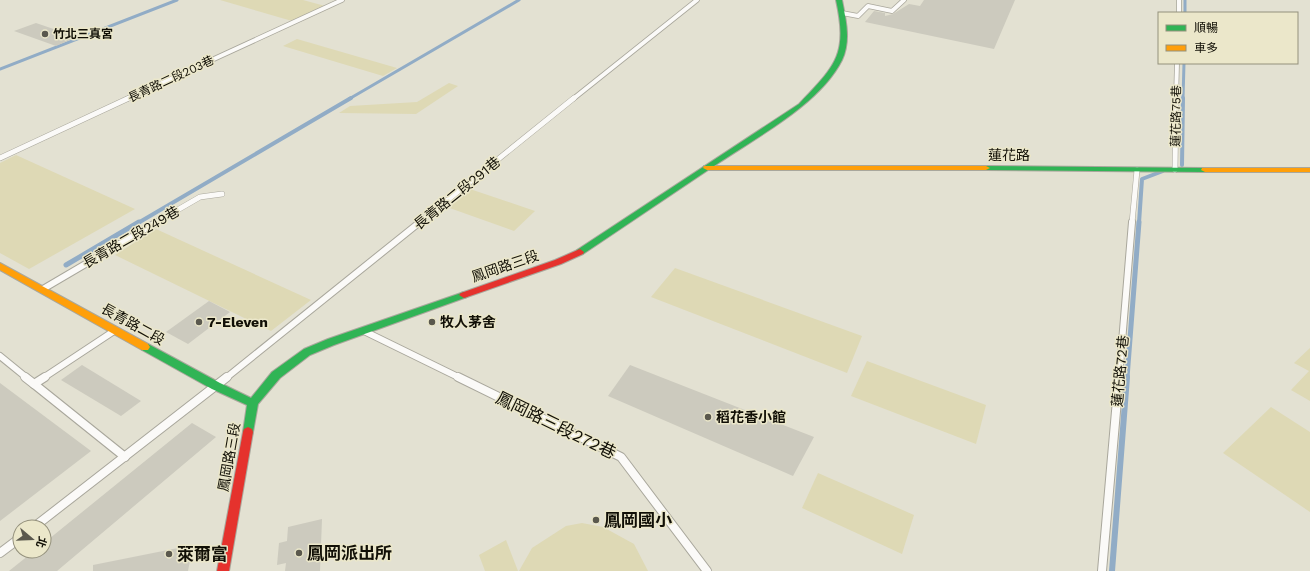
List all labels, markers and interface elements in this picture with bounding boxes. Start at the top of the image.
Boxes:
legend [1158,12,1298,64]
text: 順暢 [1194,21,1218,35]
place label: 竹北三真宮 [53,27,113,41]
marker: 竹北三真宮 [40,29,50,39]
text: 車多 [1194,41,1218,55]
street label: 長青路二段203巷 [126,53,216,105]
street label: 蓮花路75巷 [1168,85,1184,147]
street label: 蓮花路 [988,147,1030,163]
street label: 長青路二段291巷 [411,153,503,233]
street label: 長青路二段249巷 [80,203,182,271]
street label: 鳳岡路三段 [469,247,541,285]
street label: 長青路二段 [99,300,167,348]
place label: 7-Eleven [207,314,268,330]
place label: 牧人茅舍 [440,314,496,330]
marker: 7-Eleven [194,317,204,327]
marker: 牧人茅舍 [427,317,437,327]
street label: 蓮花路72巷 [1109,334,1131,408]
street label: 鳳岡路三段272巷 [493,387,619,463]
place label: 稻花香小館 [716,409,786,425]
marker: 稻花香小館 [703,412,713,422]
street label: 鳳岡路三段 [215,421,243,493]
place label: 鳳岡國小 [604,510,672,530]
marker: 鳳岡國小 [591,515,601,525]
north arrow [12,519,52,559]
text: 北 [33,535,49,549]
place label: 鳳岡派出所 [307,543,392,563]
place label: 萊爾富 [177,544,228,564]
marker: 鳳岡派出所 [294,548,304,558]
marker: 萊爾富 [164,549,174,559]

